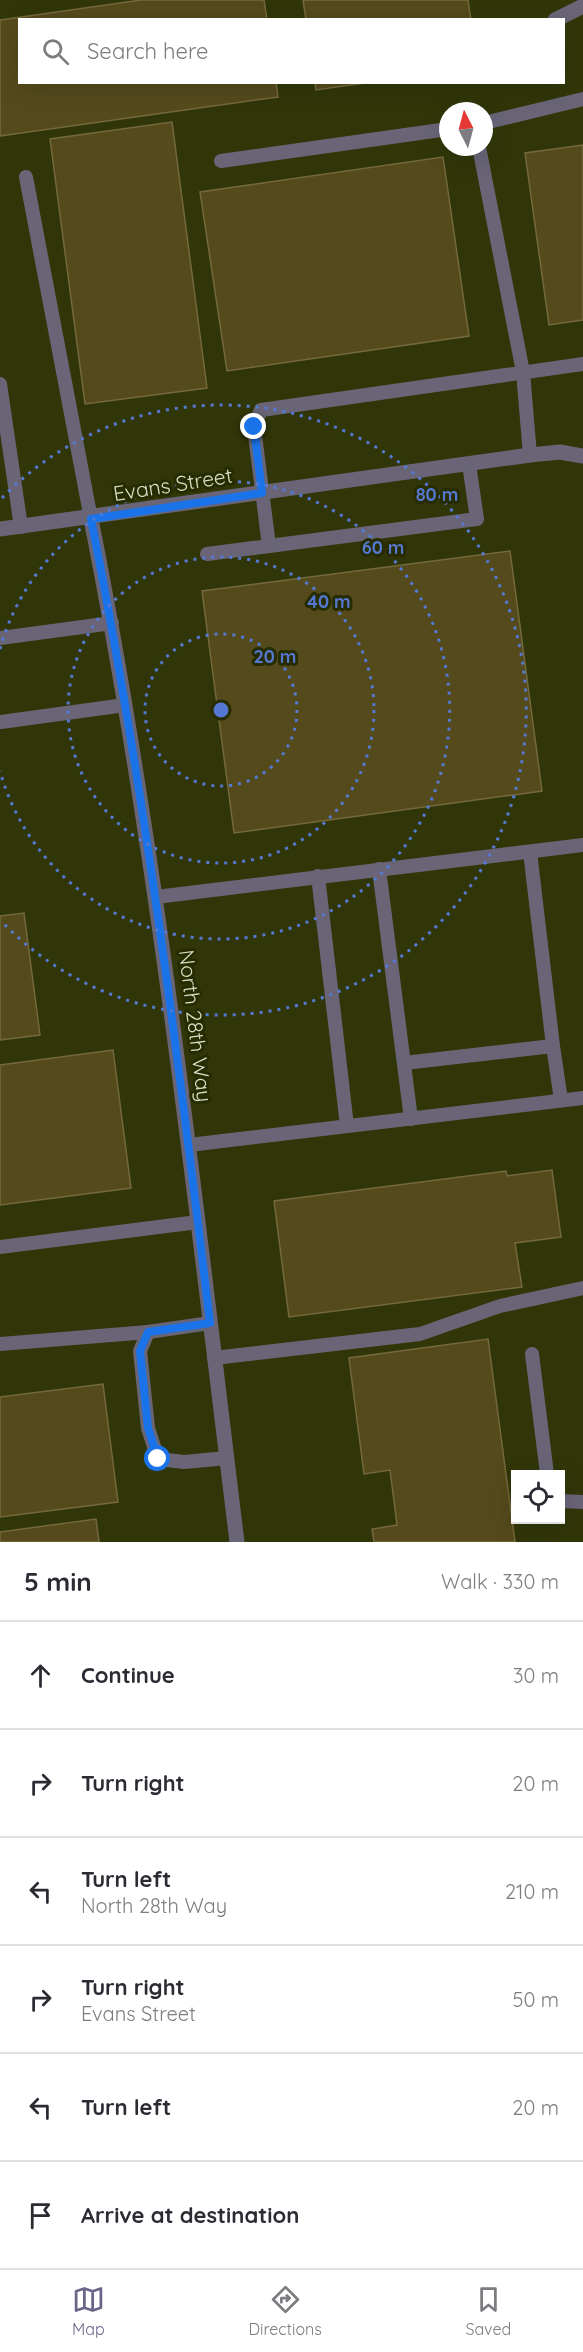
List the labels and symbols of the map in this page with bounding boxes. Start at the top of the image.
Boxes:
north arrow [439,102,493,156]
route end [240,413,266,439]
street label: Evans Street [111,462,234,506]
text: 80 m [416,483,458,506]
text: 60 m [362,536,404,559]
text: 40 m [307,590,351,613]
text: 20 m [254,645,296,668]
centre of rings [211,700,231,720]
street label: North 28th Way [174,948,218,1104]
route start [144,1445,170,1471]

